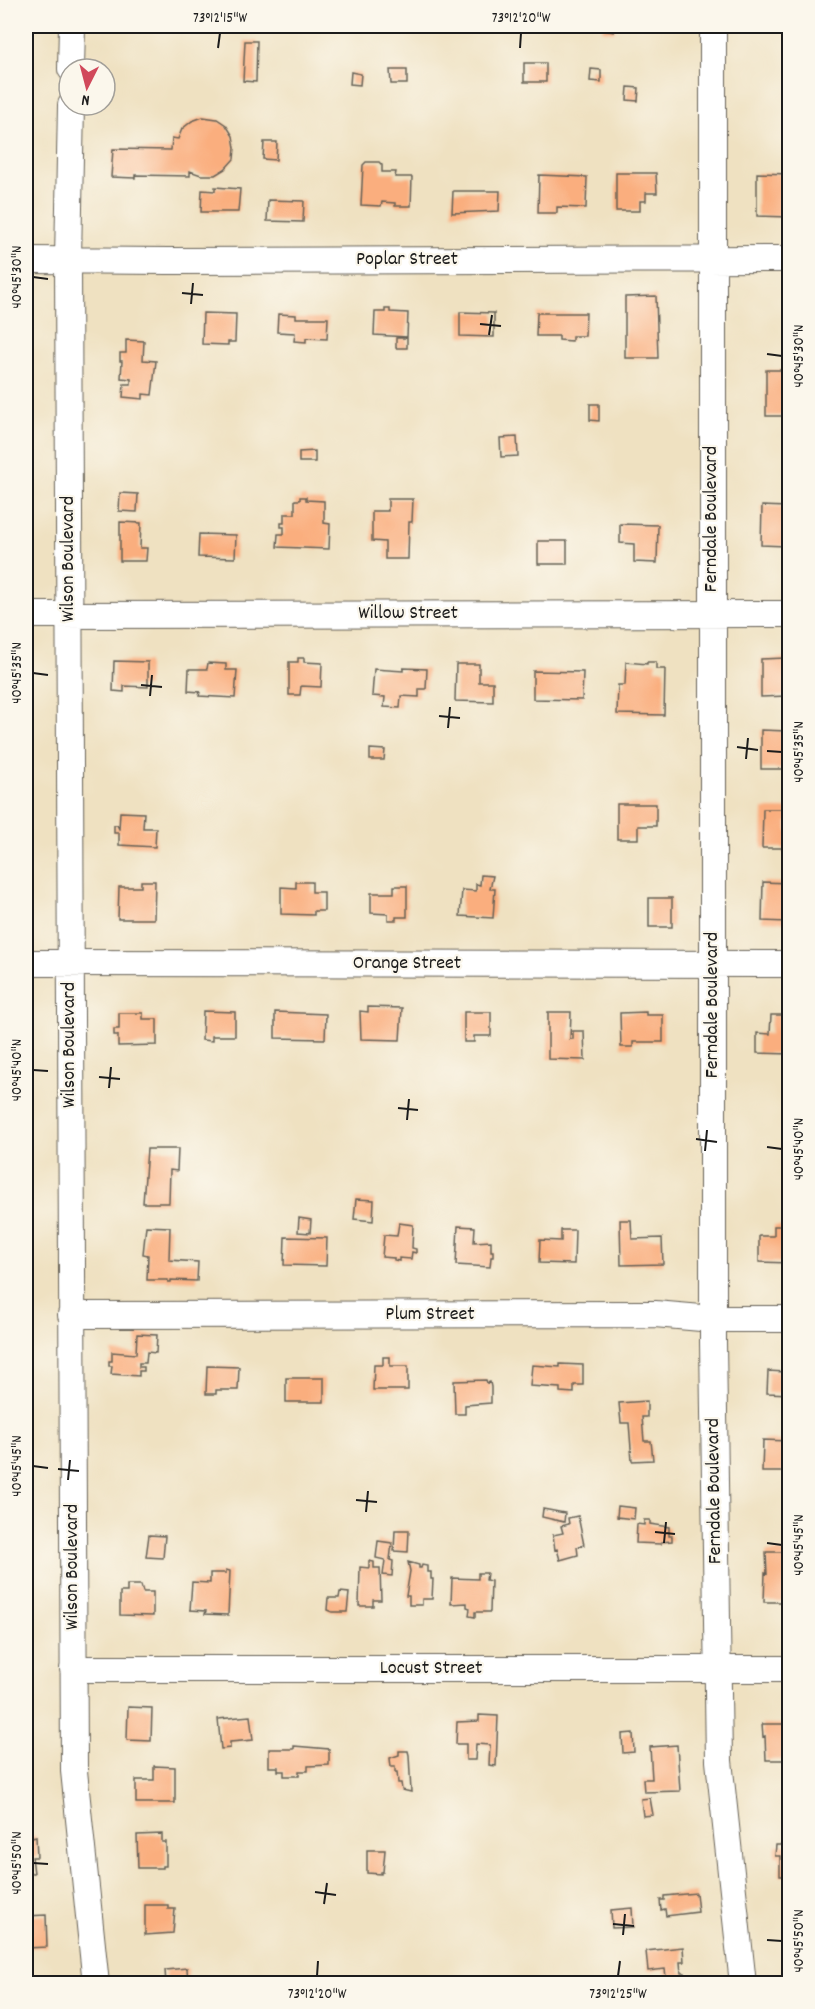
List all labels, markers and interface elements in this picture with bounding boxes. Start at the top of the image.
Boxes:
text: 73°12'15"W [193,8,247,30]
text: 73°12'20"W [492,8,551,30]
north arrow [57,57,117,117]
text: N [80,88,91,111]
text: 40°45'30"N [7,246,29,308]
street label: Poplar Street [356,246,458,274]
text: 40°45'30"N [789,325,811,387]
street label: Ferndale Boulevard [698,446,726,592]
street label: Wilson Boulevard [55,496,83,622]
street label: Willow Street [358,600,458,628]
text: 40°45'35"N [7,642,29,704]
text: 40°45'35"N [789,721,811,783]
street label: Ferndale Boulevard [699,932,727,1078]
street label: Orange Street [353,950,461,978]
street label: Wilson Boulevard [56,982,84,1108]
text: 40°45'40"N [7,1039,29,1101]
text: 40°45'40"N [789,1118,811,1180]
street label: Plum Street [385,1301,475,1329]
street label: Ferndale Boulevard [700,1418,730,1564]
text: 40°45'45"N [7,1435,29,1497]
street label: Wilson Boulevard [59,1504,87,1630]
text: 40°45'45"N [789,1514,811,1576]
street label: Locust Street [380,1655,482,1683]
text: 40°45'50"N [7,1831,29,1895]
text: 40°45'50"N [789,1909,811,1973]
text: 73°12'20"W [288,1984,347,2006]
text: 73°12'25"W [589,1984,647,2006]

